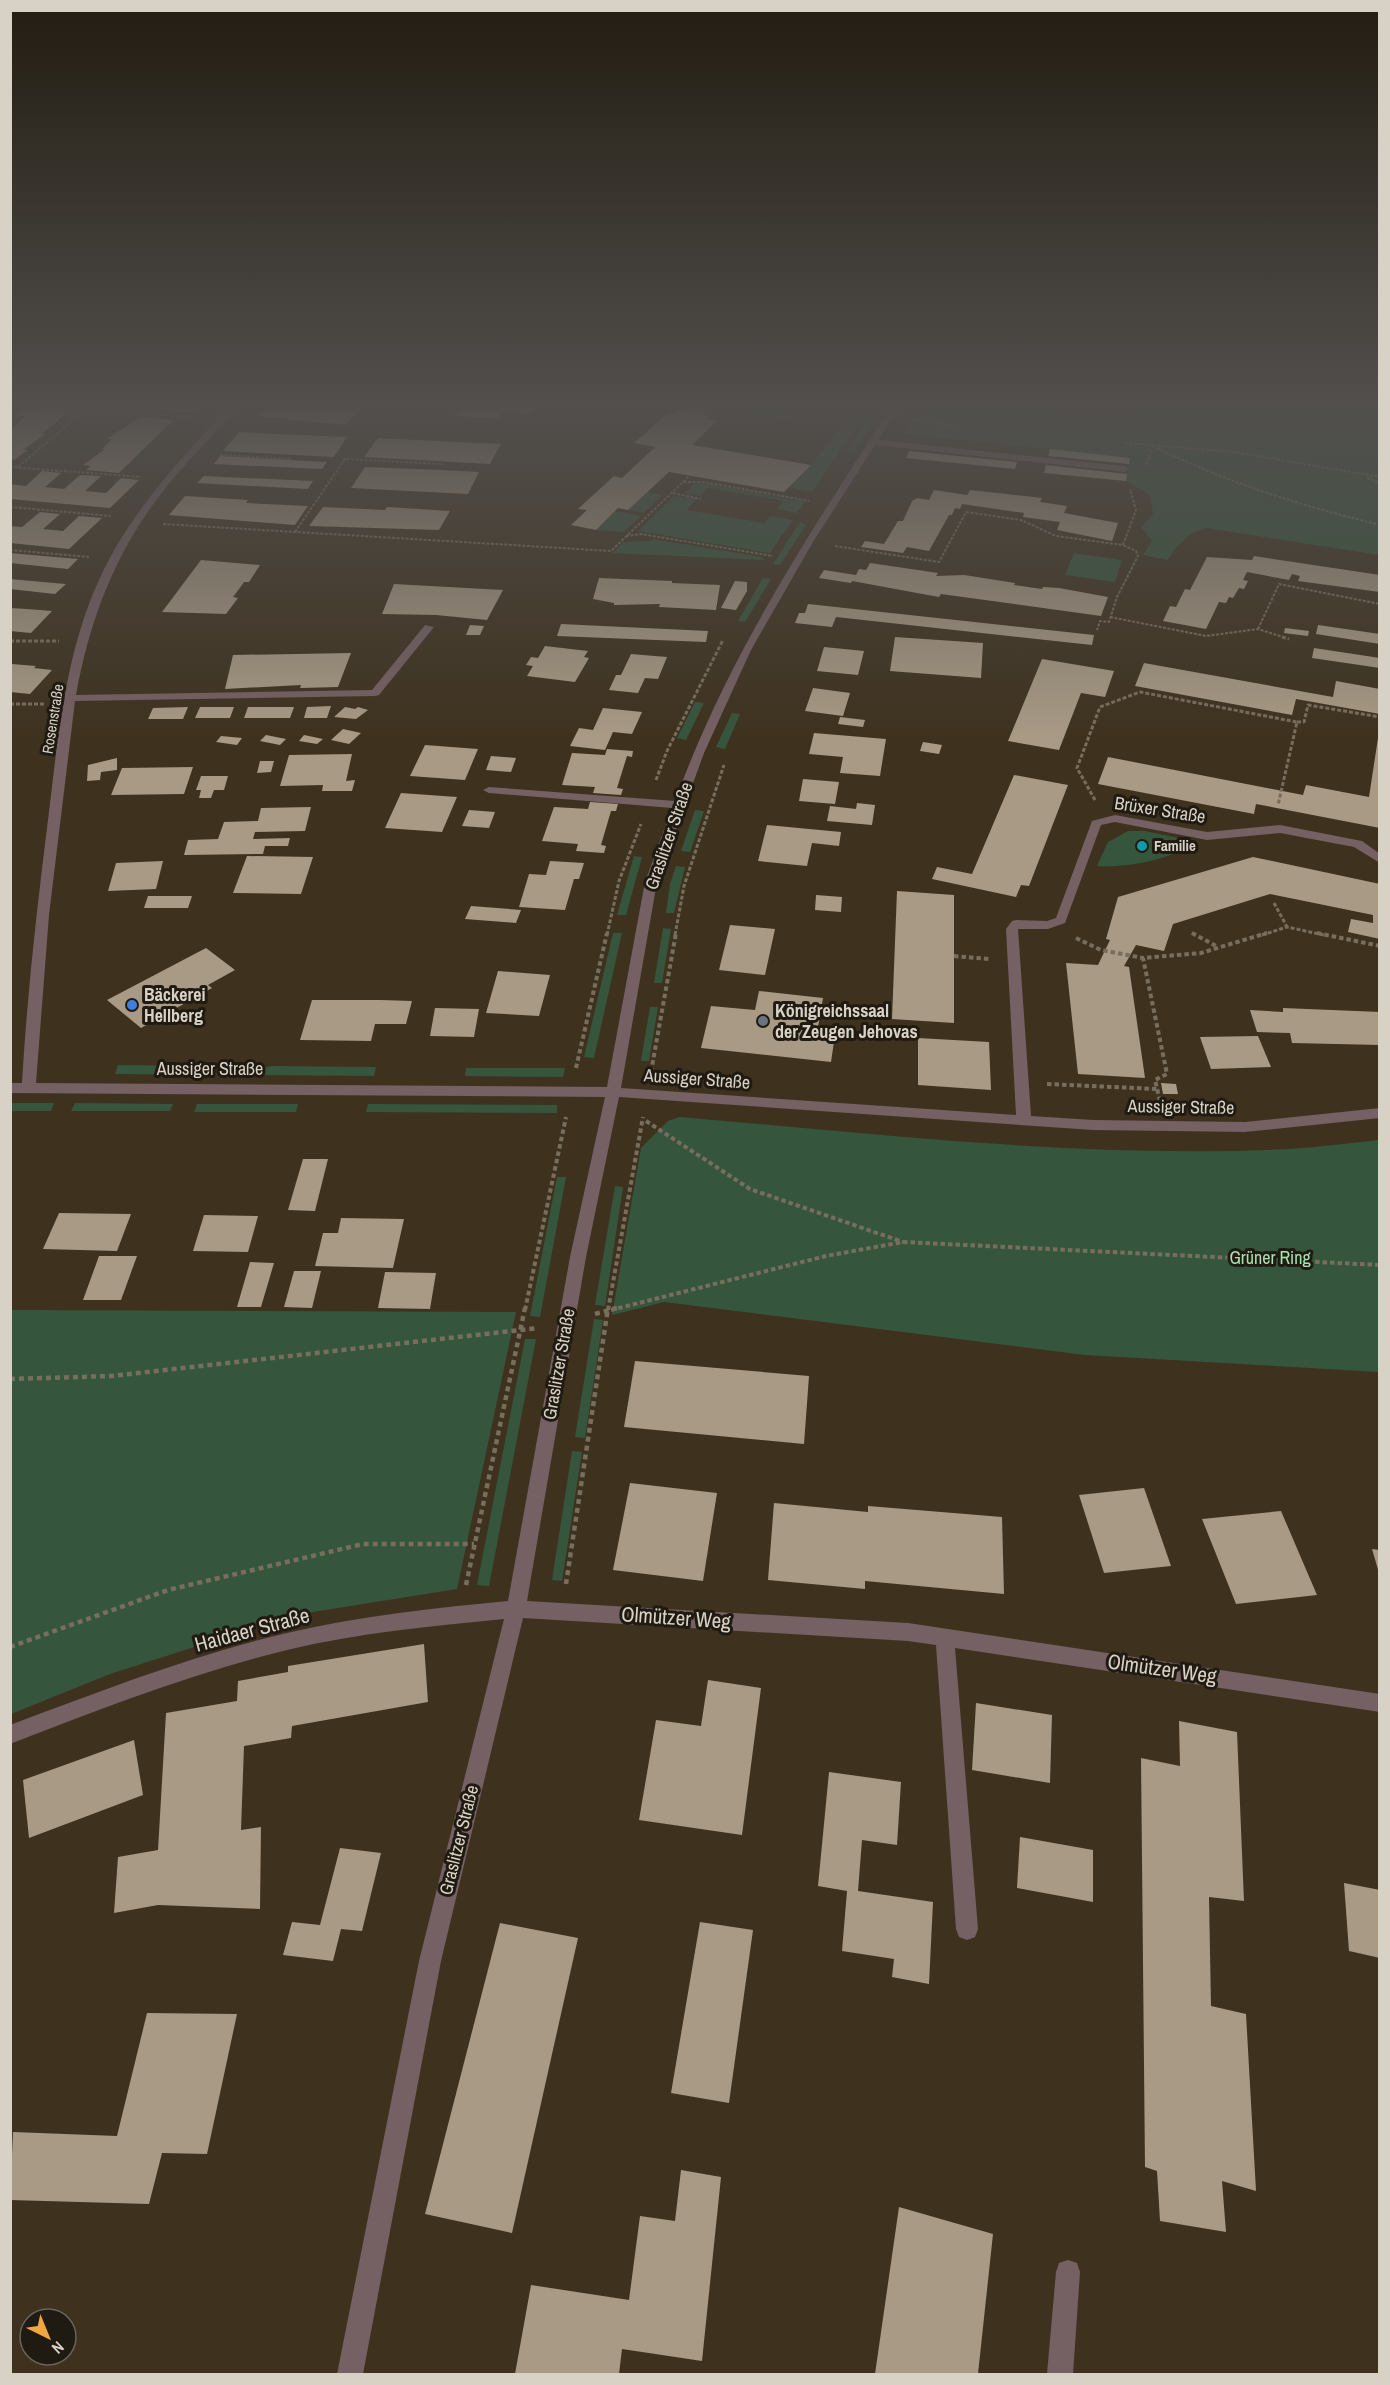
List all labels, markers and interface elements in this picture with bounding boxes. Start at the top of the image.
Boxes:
street label: Rosenstraße [37,682,68,755]
street label: Graslitzer Straße [638,779,699,893]
street label: Brüxer Straße [1113,790,1207,829]
place label: Familie [1154,835,1196,856]
marker: Familie [1135,839,1149,853]
place label: Bäckerei Hellberg [144,982,206,1028]
marker: Bäckerei Hellberg [125,998,139,1012]
place label: Königreichssaal der Zeugen Jehovas [775,998,918,1044]
marker: Königreichssaal der Zeugen Jehovas [756,1014,770,1028]
street label: Aussiger Straße [156,1056,263,1081]
street label: Aussiger Straße [642,1062,751,1095]
street label: Aussiger Straße [1126,1093,1235,1120]
park label: Grüner Ring [1229,1245,1311,1270]
street label: Graslitzer Straße [536,1306,581,1421]
street label: Olmützer Weg [620,1599,732,1636]
street label: Haidaer Straße [191,1600,312,1659]
street label: Olmützer Weg [1106,1647,1219,1691]
street label: Graslitzer Straße [433,1782,484,1897]
north arrow [18,2307,78,2367]
text: N [47,2337,69,2359]

